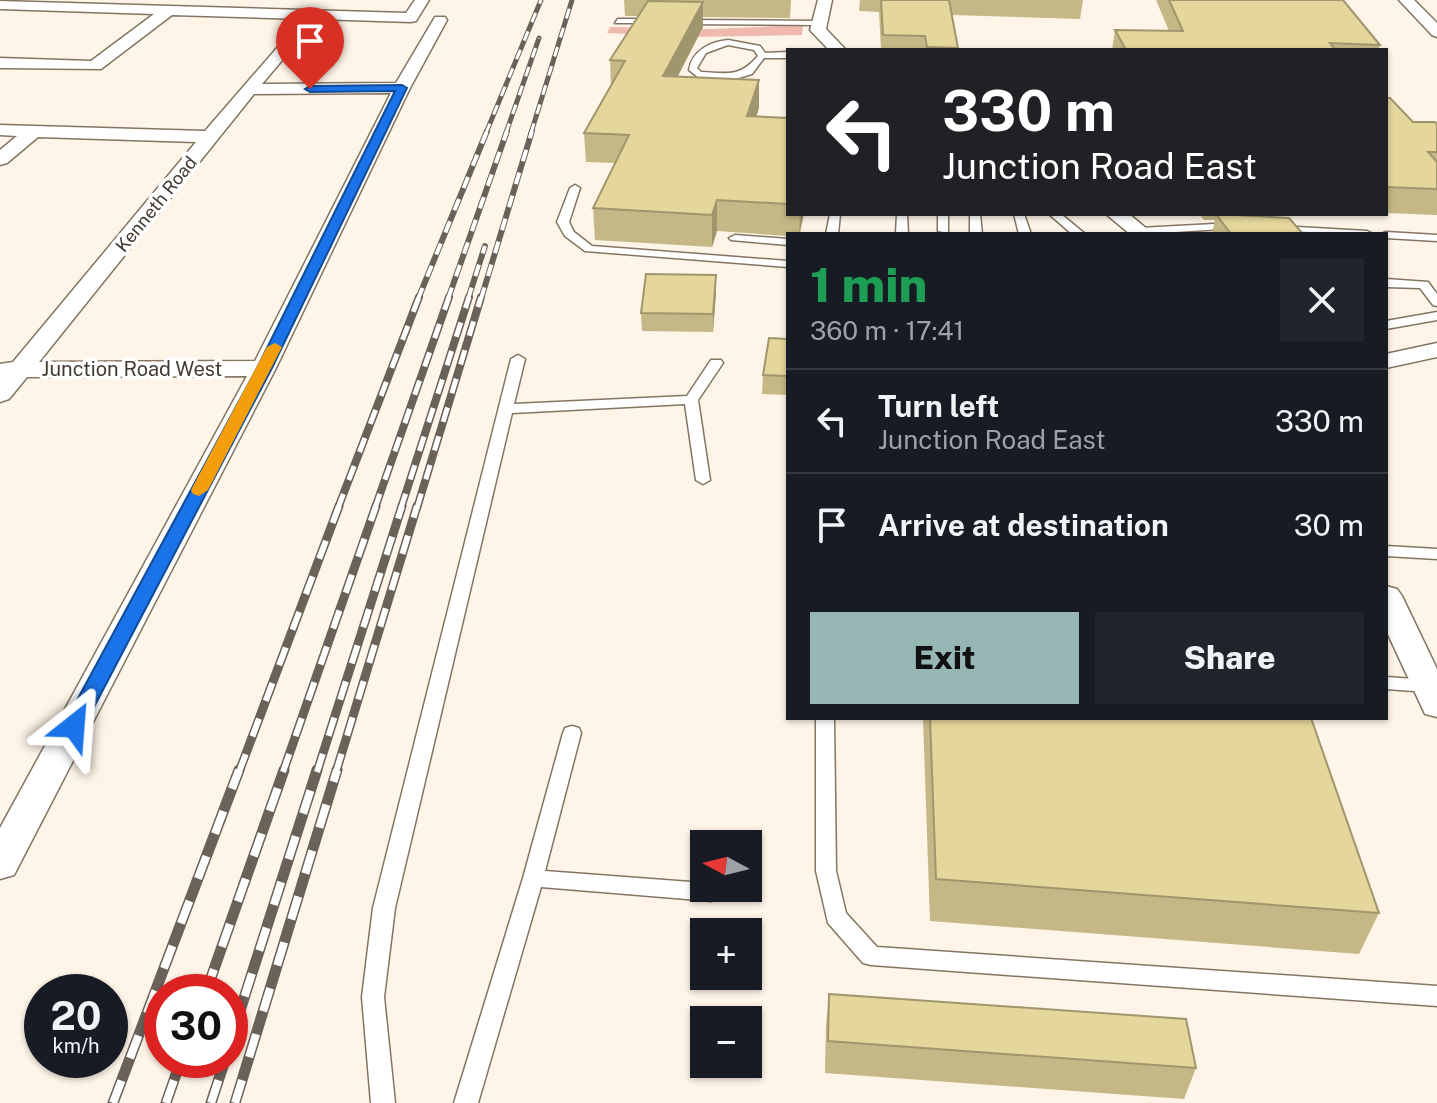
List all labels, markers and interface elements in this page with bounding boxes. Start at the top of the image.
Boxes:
pin [276,7,344,89]
icon: arrive [288,19,332,63]
text: 330 m [942,78,1115,144]
icon: left [810,80,914,184]
text: Junction Road East [942,145,1257,187]
street label: Kenneth Road [111,152,201,256]
text: 1 min [810,256,927,313]
button: close [1280,258,1364,342]
text: 360 m · 17:41 [810,315,964,346]
street label: Junction Road West [42,357,222,381]
text: Turn left [878,388,999,424]
icon: left [810,399,854,443]
text: 330 m [1275,403,1364,439]
text: Junction Road East [878,424,1106,455]
icon: arrive [810,503,854,547]
text: Arrive at destination [878,507,1169,543]
text: 30 m [1294,507,1364,543]
button: Exit [810,612,1079,704]
button: Share [1095,612,1364,704]
position arrow [32,684,116,768]
north arrow [690,830,762,902]
map controls [690,830,762,1078]
button: + [690,918,762,990]
speed limit sign: 30 [144,974,248,1078]
text: 20 [50,992,102,1039]
button: − [690,1006,762,1078]
text: km/h [52,1034,100,1058]

